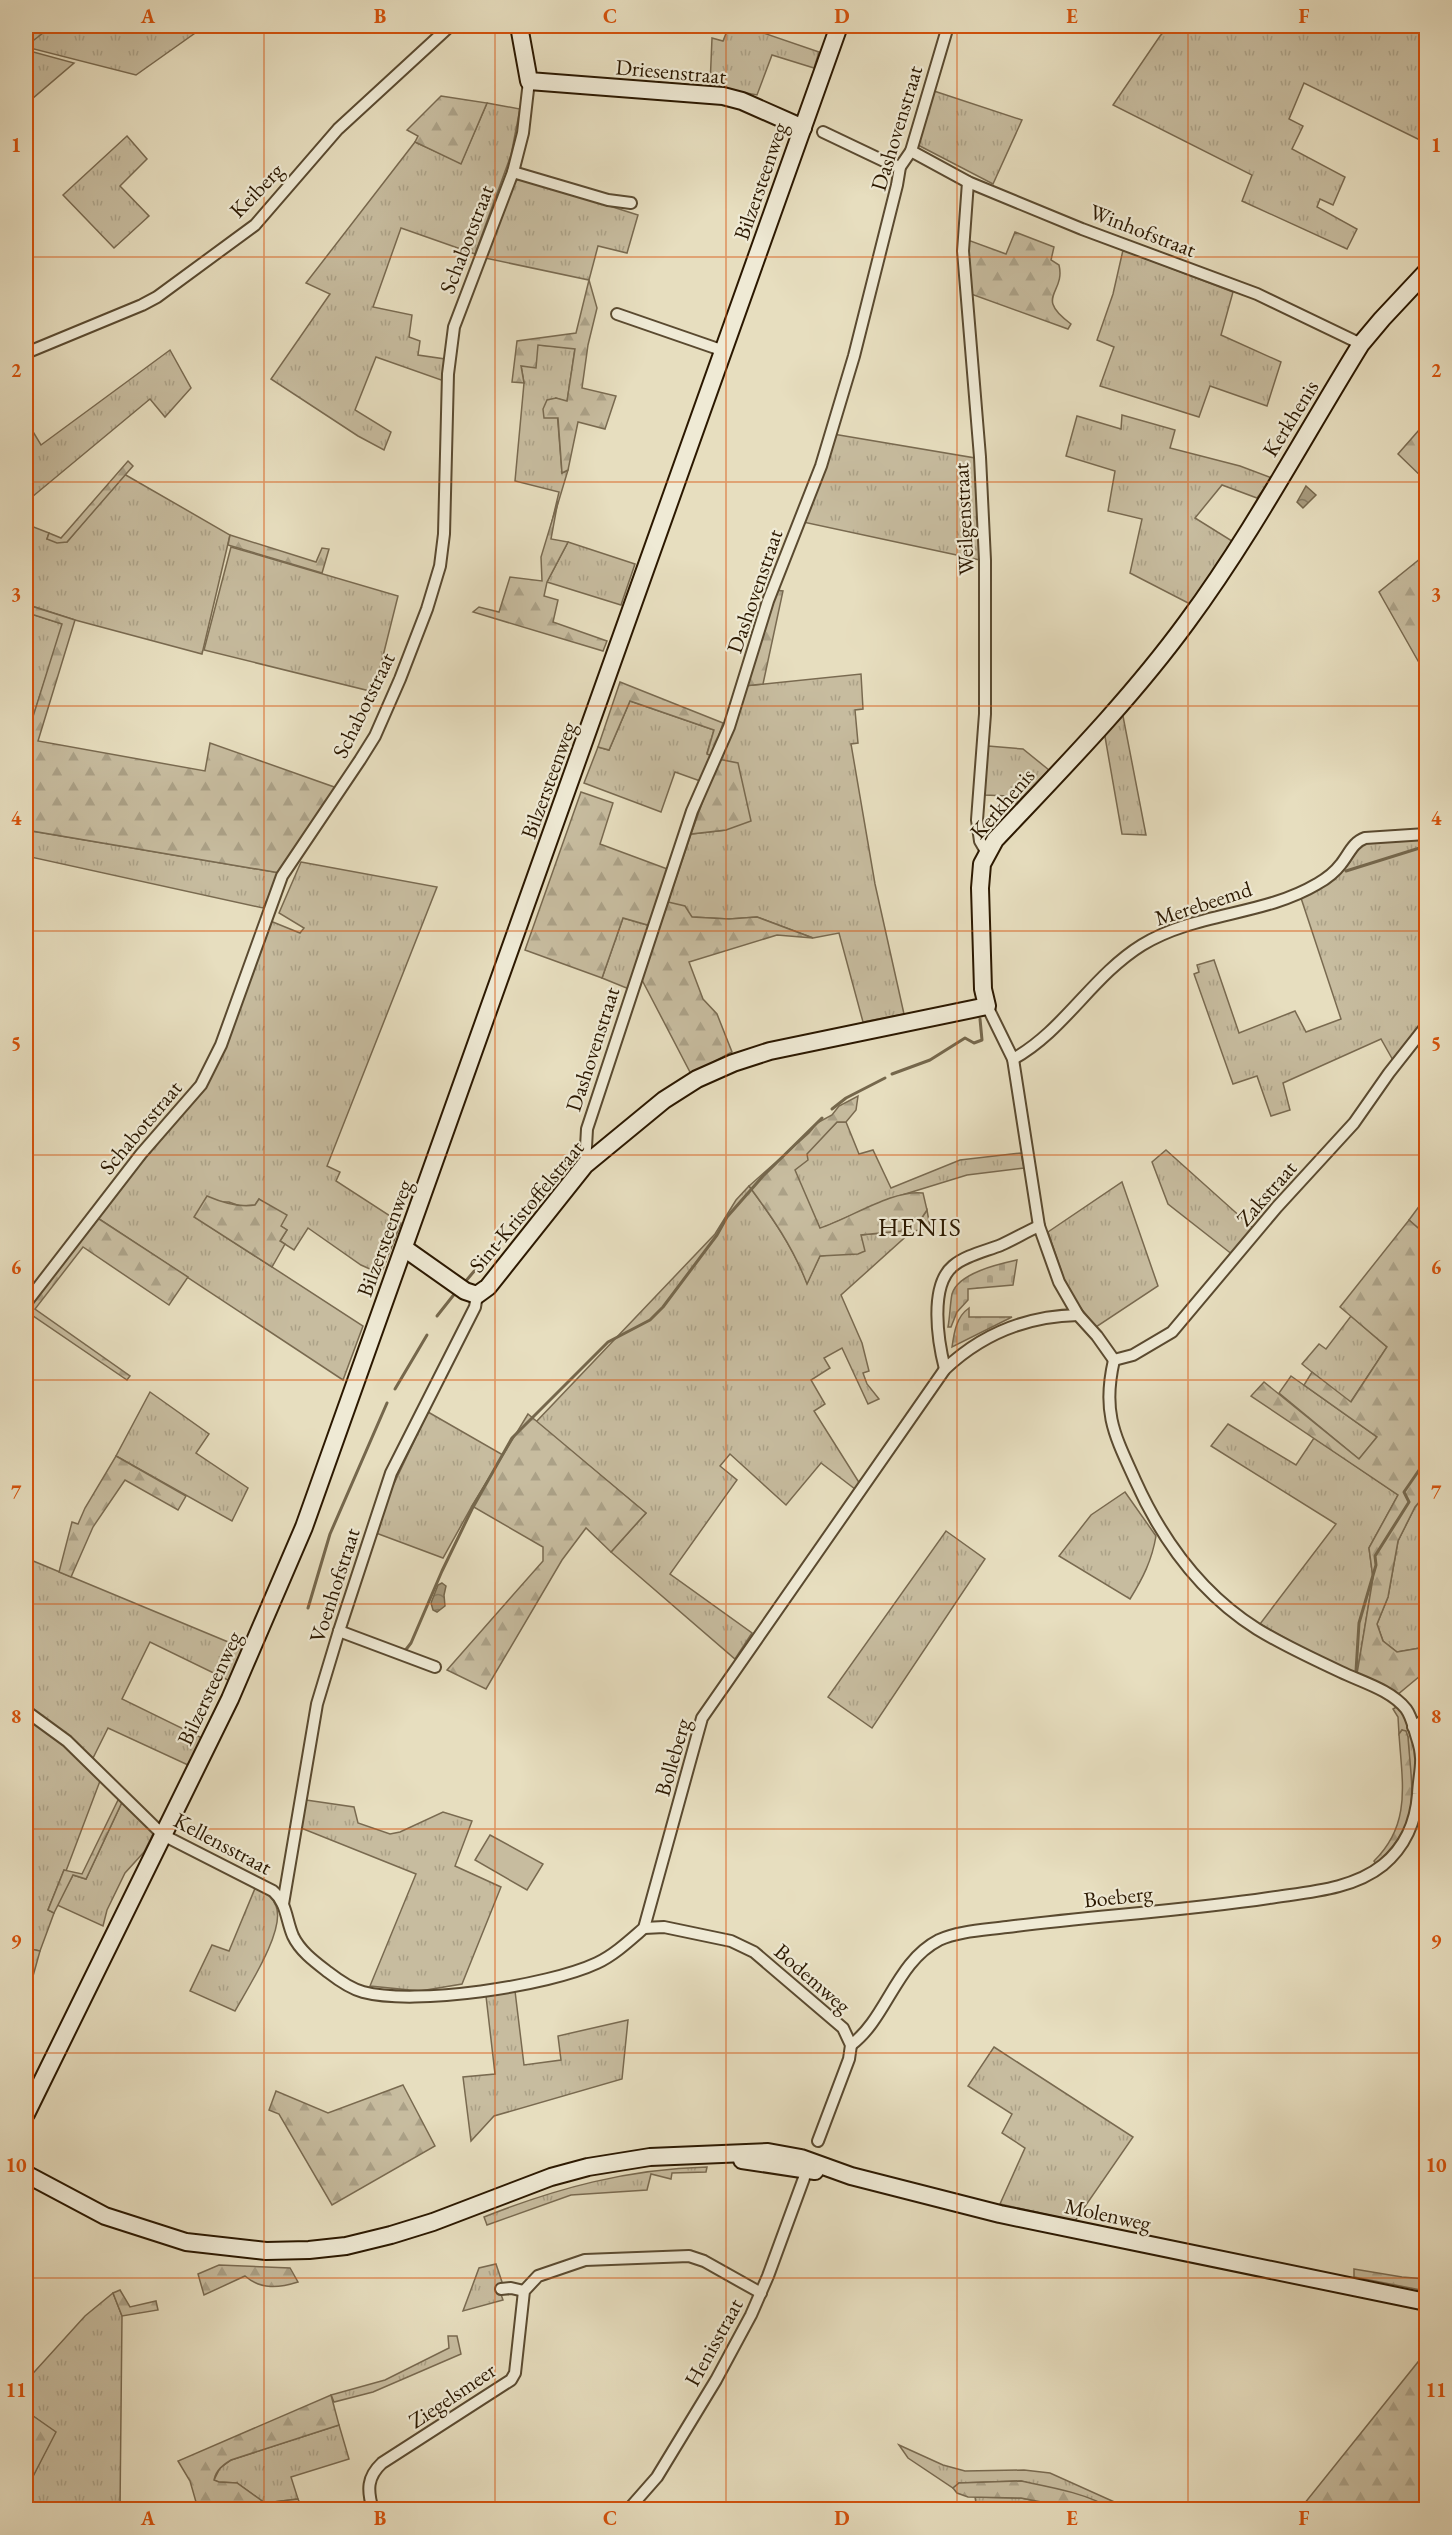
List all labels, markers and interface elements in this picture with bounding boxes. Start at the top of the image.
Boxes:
text: A [140,3,156,29]
text: B [374,3,386,29]
text: C [603,3,617,29]
text: D [834,3,850,29]
text: E [1066,3,1078,29]
text: F [1299,3,1310,29]
street label: Driesenstraat [614,52,728,91]
street label: Dashovenstraat [864,62,929,194]
street label: Bilzersteenweg [727,118,794,244]
text: 1 [11,132,21,158]
text: 1 [1431,132,1441,158]
street label: Keiberg [223,156,290,224]
street label: Schabotstraat [432,181,501,298]
street label: Winhofstraat [1085,197,1200,264]
text: 2 [11,357,22,383]
text: 2 [1431,357,1442,383]
street label: Kerkhenis [1256,374,1325,462]
street label: Weilgenstraat [946,462,981,576]
street label: Dashovenstraat [720,525,789,657]
text: 3 [11,581,21,607]
text: 3 [1431,581,1441,607]
street label: Schabotstraat [325,647,402,763]
street label: Bilzersteenweg [514,717,583,843]
street label: Kerkhenis [963,762,1041,845]
text: 4 [11,805,22,831]
text: 4 [1431,805,1442,831]
street label: Merebeemd [1151,874,1256,933]
street label: Dashovenstraat [559,983,626,1115]
text: 5 [11,1030,21,1056]
text: 5 [1431,1030,1441,1056]
street label: Schabotstraat [93,1074,188,1180]
street label: Sint-Kristoffelstraat [462,1134,590,1279]
street label: Zakstraat [1230,1154,1303,1232]
street label: Bilzersteenweg [350,1175,419,1301]
district label: HENIS [878,1210,962,1244]
text: 6 [11,1254,22,1280]
text: 6 [1431,1254,1442,1280]
text: 7 [11,1479,22,1505]
text: 7 [1431,1479,1442,1505]
street label: Voenhofstraat [302,1524,367,1646]
street label: Bilzersteenweg [170,1626,249,1750]
text: 8 [11,1703,21,1729]
text: 8 [1431,1703,1441,1729]
street label: Bolleberg [648,1715,697,1799]
street label: Kellensstraat [169,1805,277,1881]
street label: Boeberg [1082,1878,1154,1915]
text: 9 [11,1928,22,1954]
text: 9 [1431,1928,1442,1954]
street label: Bodemweg [768,1937,858,2020]
text: 10 [5,2152,27,2178]
text: 10 [1425,2152,1447,2178]
street label: Molenweg [1062,2191,1154,2238]
street label: Henisstraat [677,2293,750,2391]
street label: Ziegelsmeer [403,2355,502,2435]
text: 11 [5,2377,27,2403]
text: 11 [1425,2377,1447,2403]
text: A [140,2505,156,2531]
text: B [374,2505,386,2531]
text: C [603,2505,617,2531]
text: D [834,2505,850,2531]
text: E [1066,2505,1078,2531]
text: F [1299,2505,1310,2531]

